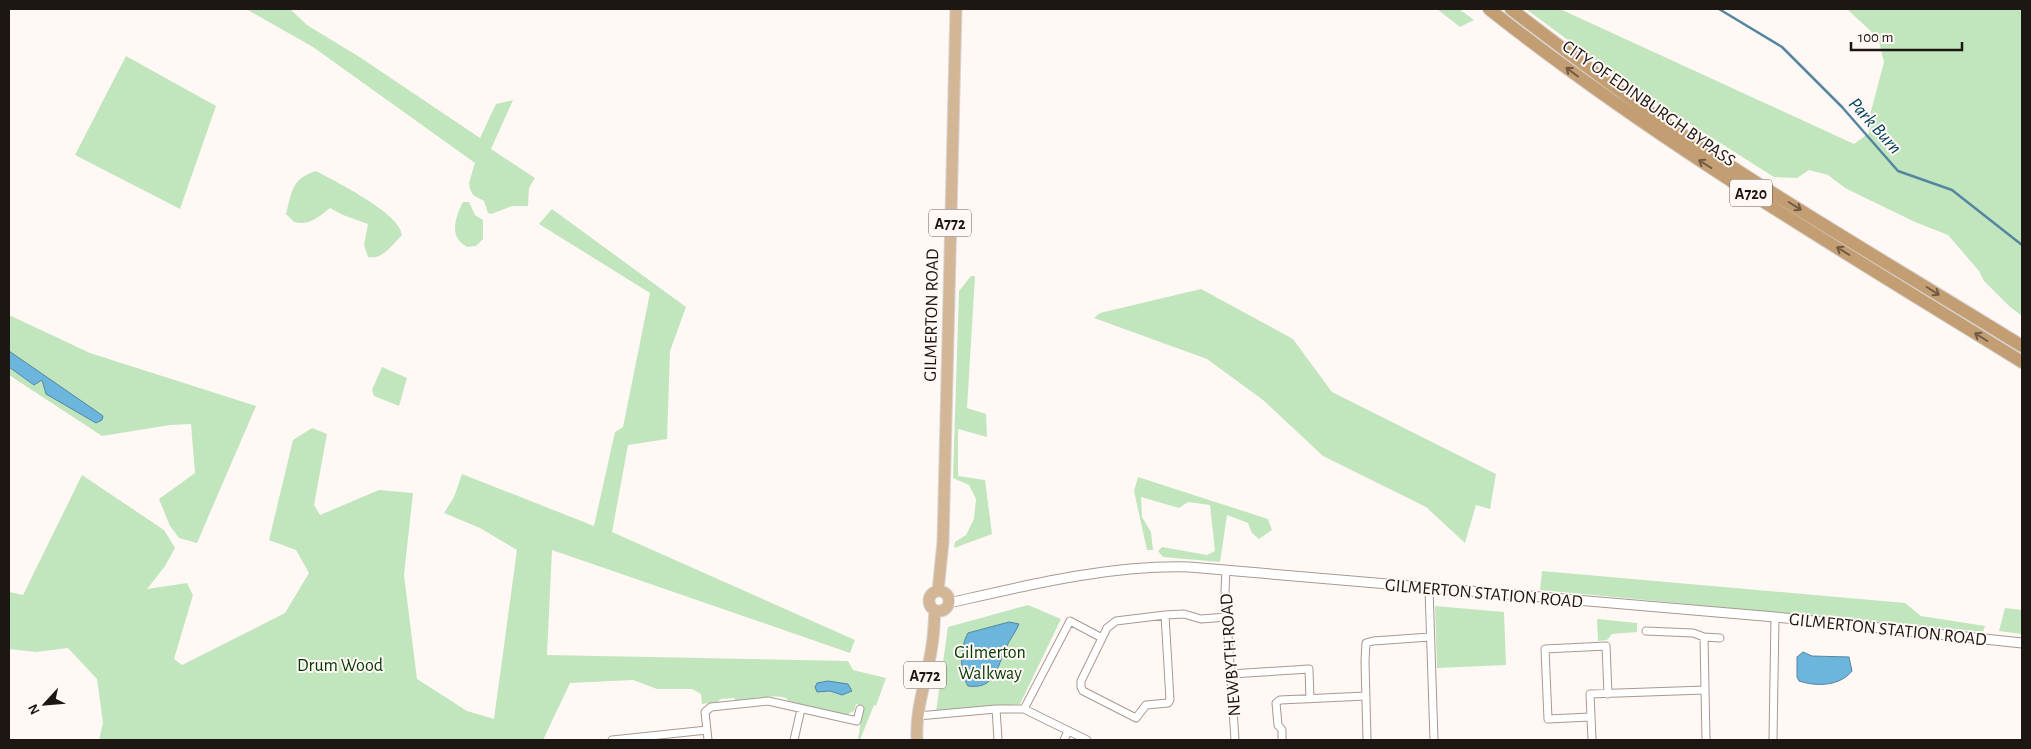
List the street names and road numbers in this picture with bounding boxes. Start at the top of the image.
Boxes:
street label: CITY OF EDINBURGH BYPASS [1559,37,1738,170]
road number: A720 [1730,180,1772,207]
road number: A772 [929,210,971,237]
street label: GILMERTON ROAD [922,248,942,382]
street label: GILMERTON STATION ROAD [1384,576,1584,612]
street label: NEWBYTH ROAD [1218,593,1244,717]
street label: GILMERTON STATION ROAD [1788,611,1988,649]
road number: A772 [904,662,946,688]

